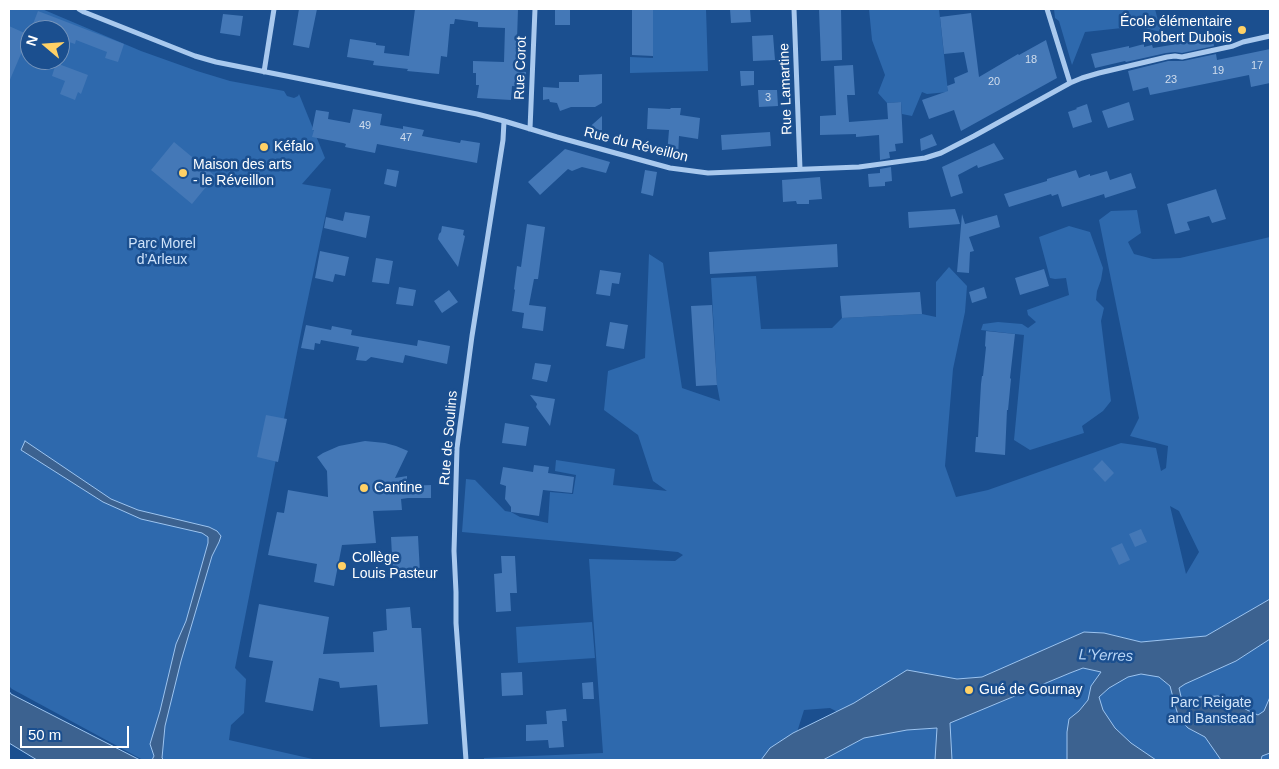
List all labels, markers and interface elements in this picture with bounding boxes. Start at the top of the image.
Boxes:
place label: École élémentaire Robert Dubois [1120,14,1232,46]
north arrow [20,20,70,70]
marker: École élémentaire Robert Dubois [1236,24,1248,36]
text: N [23,33,41,48]
street label: Rue Corot [511,36,531,100]
street label: Rue Lamartine [776,43,796,135]
house number: 18 [1025,53,1037,67]
house number: 17 [1251,59,1263,73]
house number: 19 [1212,64,1224,78]
house number: 23 [1165,73,1177,87]
house number: 20 [988,75,1000,89]
house number: 3 [765,91,771,105]
house number: 49 [359,119,371,133]
street label: Rue du Réveillon [582,124,690,166]
house number: 47 [400,131,412,145]
place label: Kéfalo [274,139,314,155]
marker: Kéfalo [258,141,270,153]
place label: Maison des arts - le Réveillon [193,157,292,190]
marker: Maison des arts - le Réveillon [177,167,189,179]
park label: Parc Morel d’Arleux [128,236,196,268]
street label: Rue de Soulins [436,390,462,486]
place label: Cantine [374,480,422,496]
marker: Cantine [358,482,370,494]
place label: Collège Louis Pasteur [352,550,438,582]
marker: Collège Louis Pasteur [336,560,348,572]
water label: L'Yerres [1078,646,1134,666]
place label: Gué de Gournay [979,682,1083,698]
marker: Gué de Gournay [963,684,975,696]
park label: Parc Reigate and Banstead [1168,695,1254,728]
scale bar [22,716,131,748]
text: 50 m [28,726,61,743]

